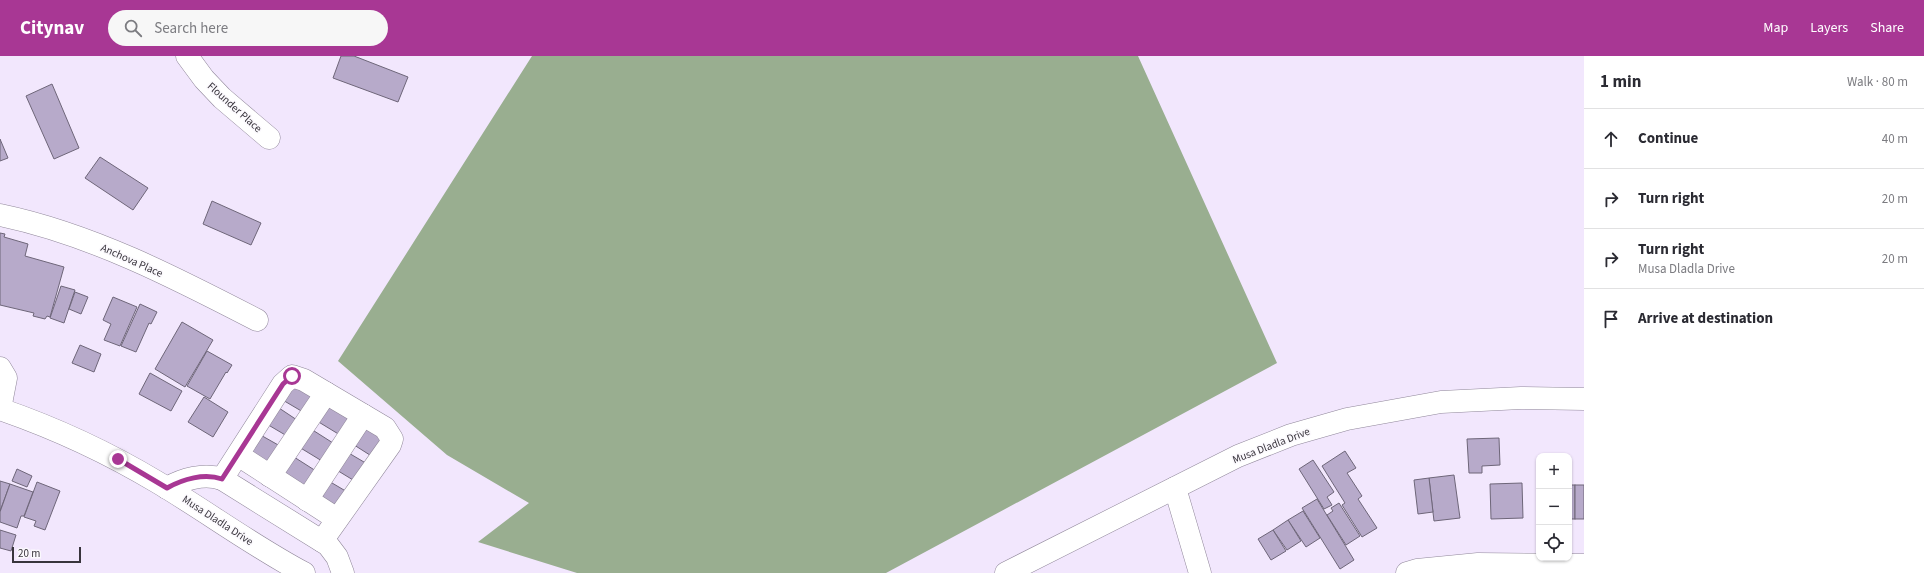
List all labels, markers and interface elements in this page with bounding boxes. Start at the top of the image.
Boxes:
search box [108,10,388,46]
text: Citynav [20,15,84,42]
icon: search [122,17,144,39]
text: Search here [154,18,228,39]
text: Map [1763,18,1788,38]
text: Layers [1810,18,1848,38]
text: Share [1870,18,1904,38]
text: 1 min [1600,70,1641,94]
text: Walk · 80 m [1847,73,1908,91]
street label: Flounder Place [204,79,266,136]
icon: ahead [1600,128,1622,150]
text: Continue [1638,128,1698,149]
text: 40 m [1882,130,1908,148]
icon: right [1600,188,1622,210]
text: Turn right [1638,188,1704,209]
text: 20 m [1882,190,1908,208]
text: Turn right [1638,239,1704,260]
street label: Anchova Place [98,240,166,281]
icon: right [1600,248,1622,270]
text: 20 m [1882,250,1908,268]
text: Musa Dladla Drive [1638,260,1735,278]
icon: arrive [1600,308,1622,330]
text: Arrive at destination [1638,308,1773,329]
route start [283,367,301,385]
street label: Musa Dladla Drive [1230,424,1313,467]
route end [109,450,127,468]
map controls [1536,453,1572,561]
button: + [1536,453,1572,489]
button: − [1536,489,1572,525]
street label: Musa Dladla Drive [179,492,257,549]
button: locate [1536,525,1572,561]
scale bar [12,545,81,564]
text: 20 m [18,546,40,561]

